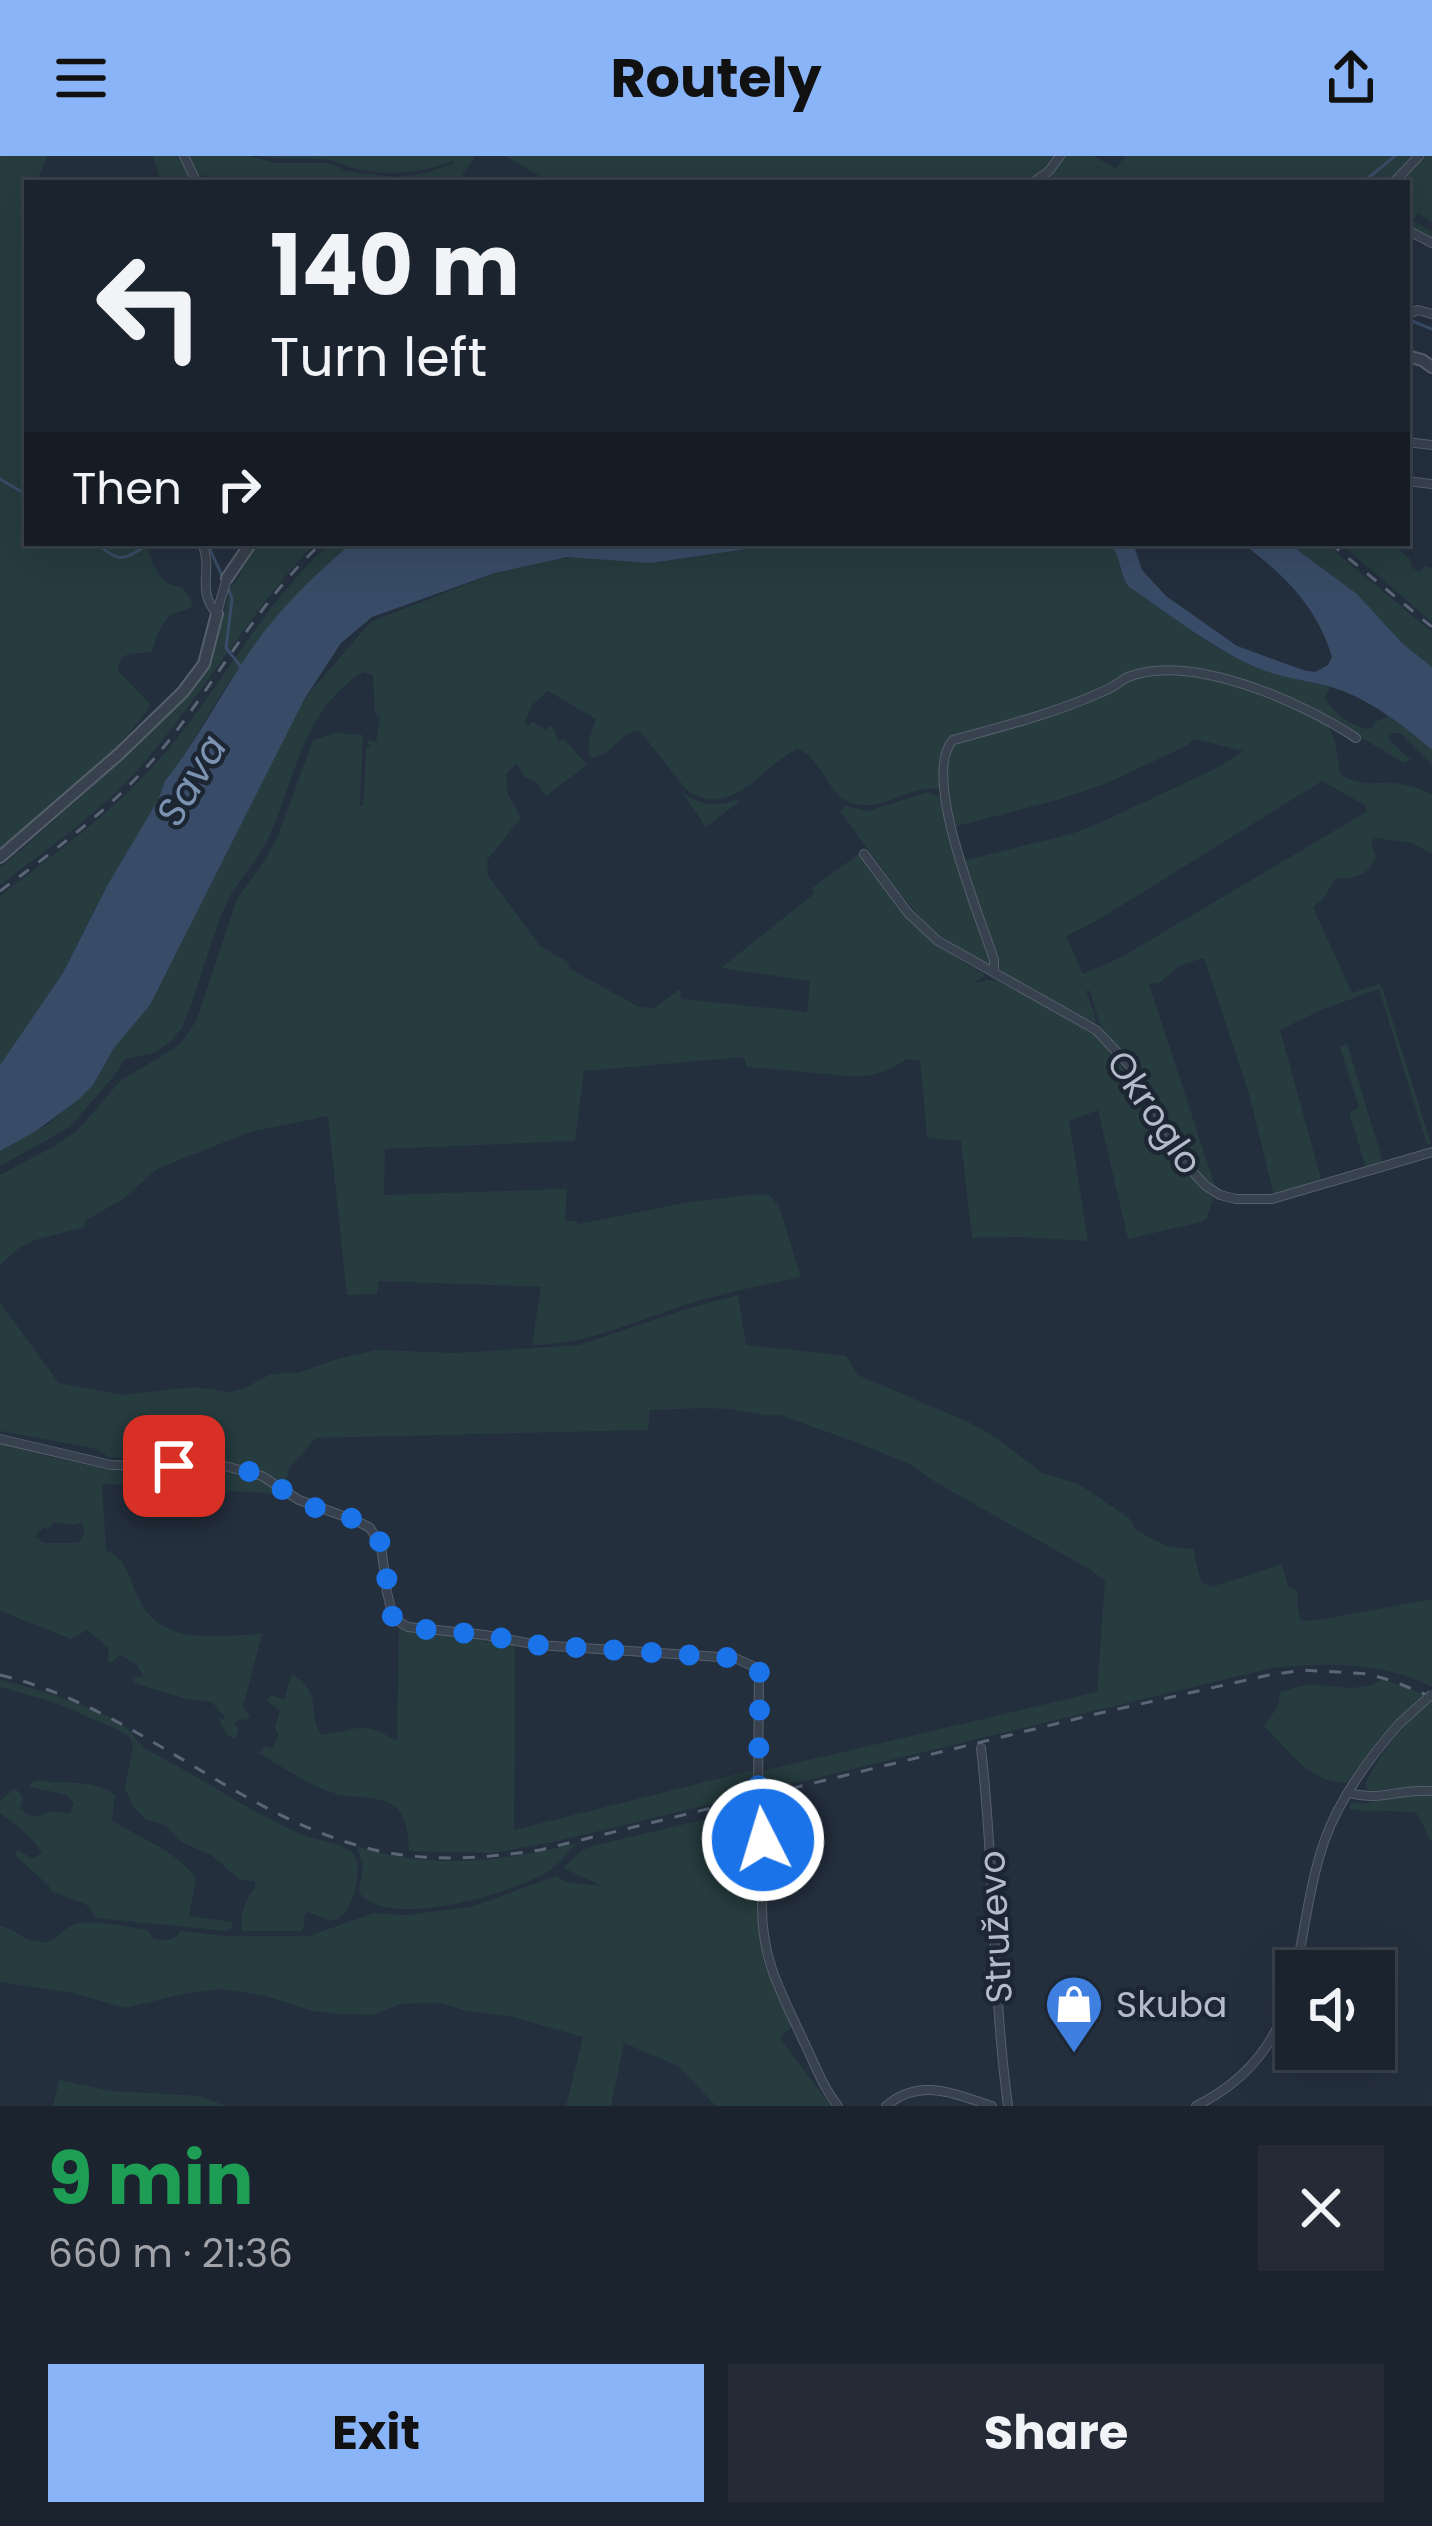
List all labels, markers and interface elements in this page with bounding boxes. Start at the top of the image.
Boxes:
text: Routely [610,40,822,116]
icon: menu [48,45,114,111]
icon: share [1318,45,1384,111]
text: 140 m [270,207,520,324]
icon: left [72,228,228,384]
text: Turn left [270,319,487,395]
icon: right [206,456,272,522]
text: Then [72,457,182,520]
water label: Sava [143,724,240,836]
street label: Okroglo [1094,1040,1215,1184]
pin [123,1415,225,1517]
icon: arrive [141,1433,207,1499]
position arrow [700,1777,826,1903]
street label: Struževo [966,1849,1025,2005]
map controls [1275,1950,1395,2070]
button: sound [1275,1950,1395,2070]
shop icon: Skuba [1043,1973,1105,2055]
place label: Skuba [1116,1979,1227,2030]
text: 9 min [48,2128,254,2229]
button: close [1258,2145,1384,2271]
text: 660 m · 21:36 [48,2226,293,2281]
button: Exit [48,2364,704,2502]
button: Share [728,2364,1384,2502]

